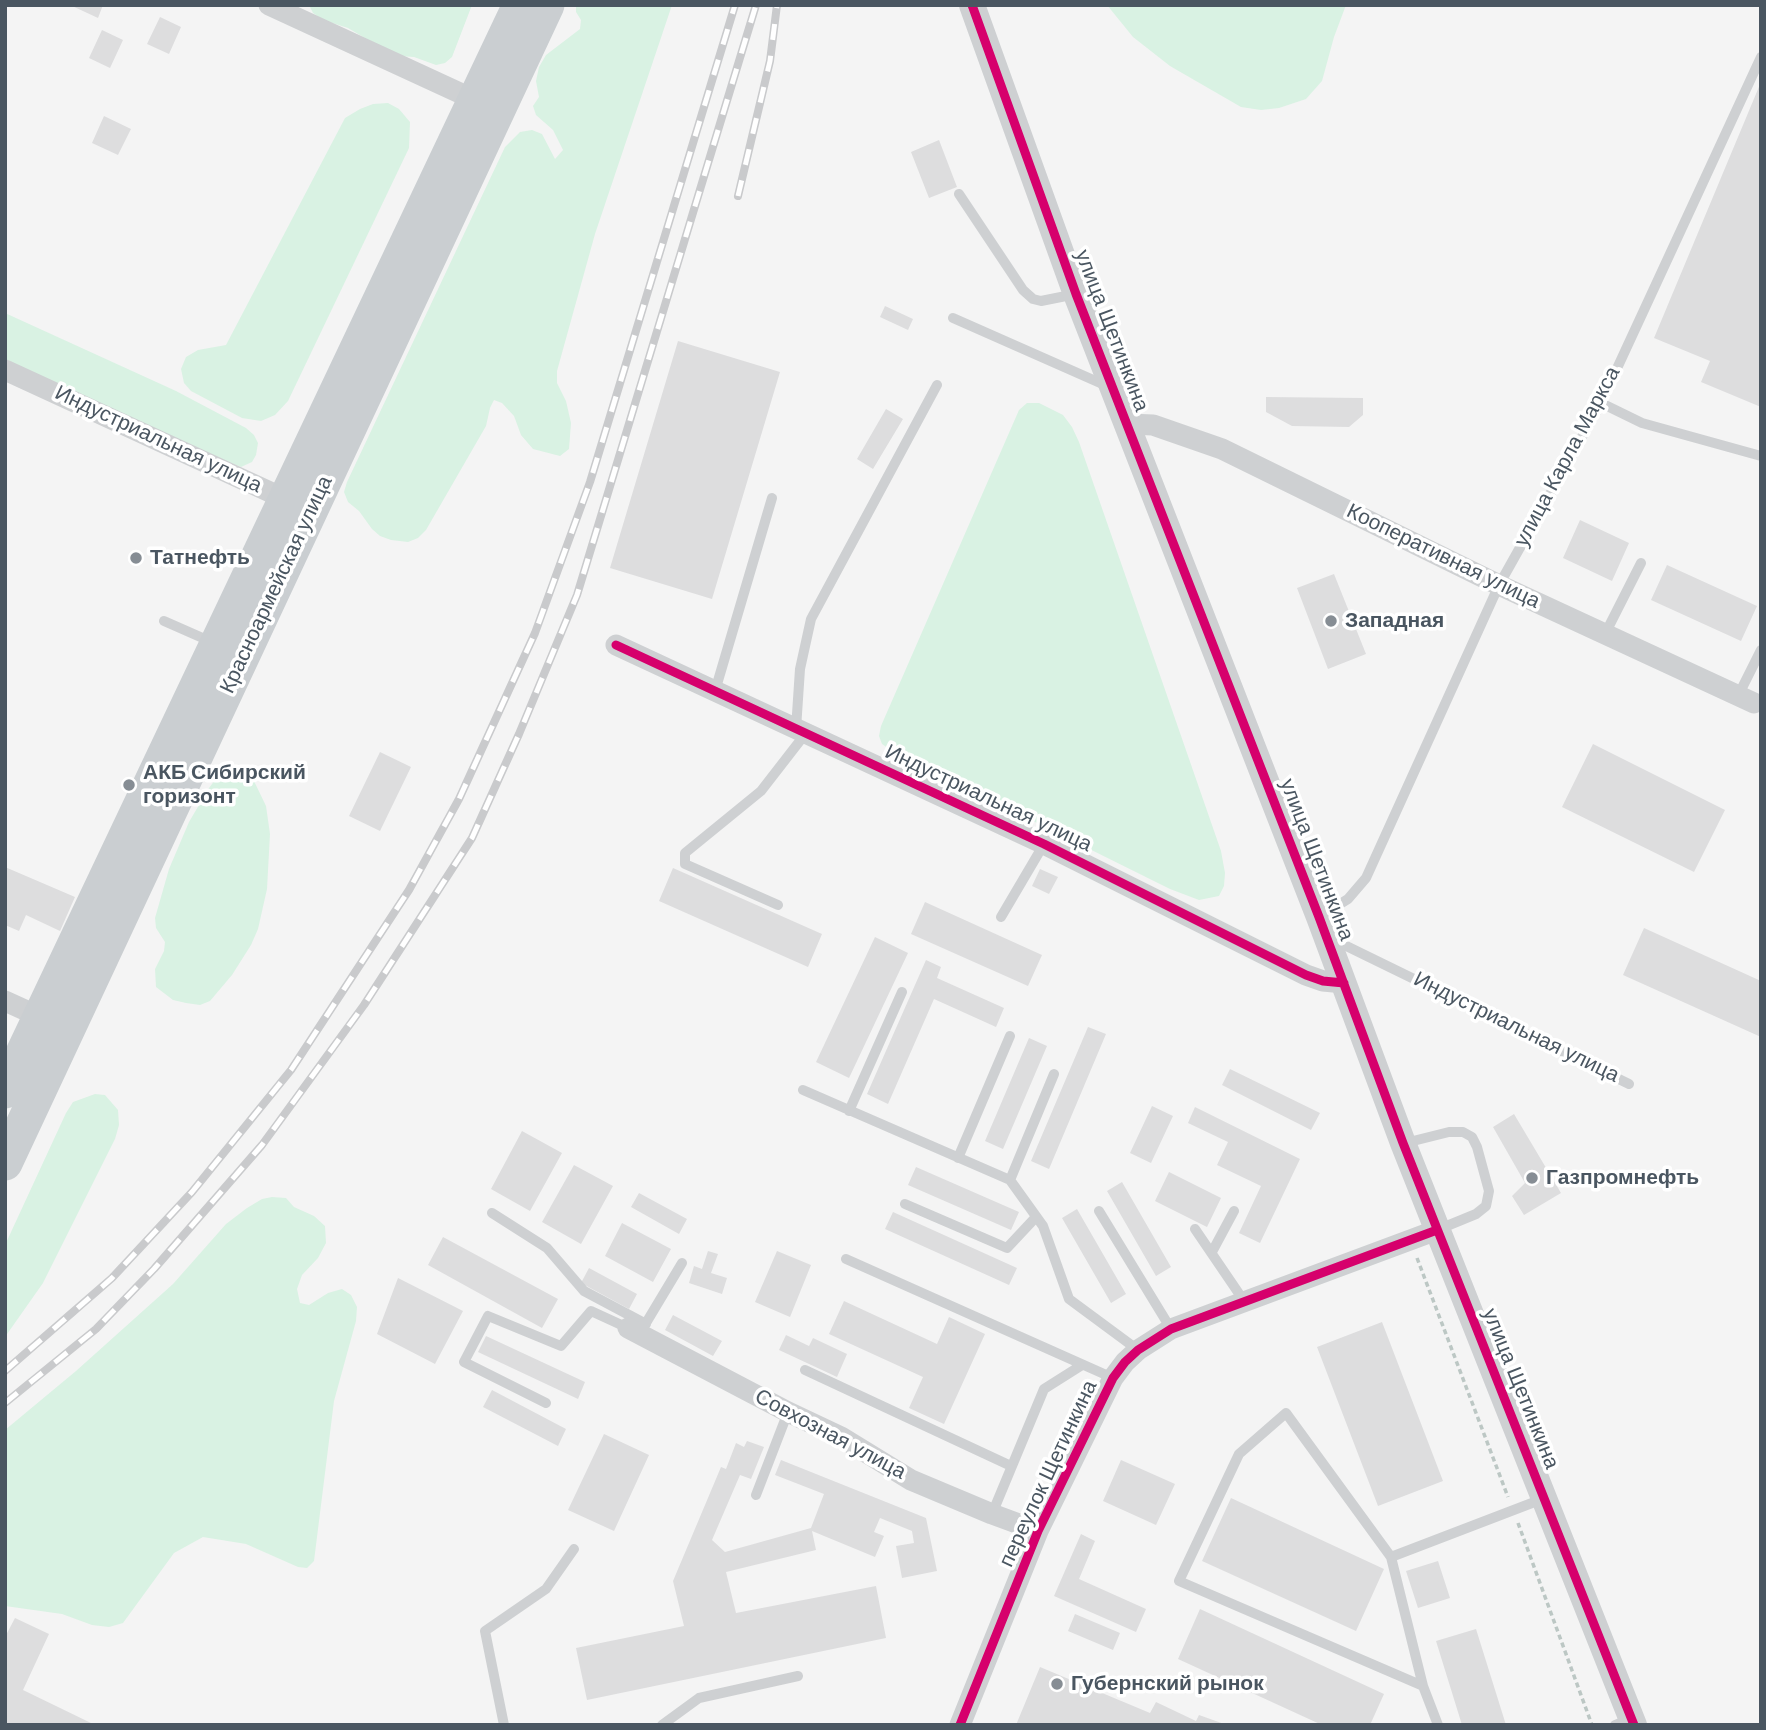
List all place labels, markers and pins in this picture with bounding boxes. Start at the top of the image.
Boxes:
place label: Татнефть [150,545,250,571]
marker: Татнефть [128,550,144,566]
place label: Западная [1345,608,1444,634]
marker: Западная [1323,613,1339,629]
place label: АКБ Сибирский горизонт [143,760,306,810]
marker: АКБ Сибирский горизонт [121,777,137,793]
place label: Газпромнефть [1546,1165,1699,1191]
marker: Газпромнефть [1524,1170,1540,1186]
place label: Губернский рынок [1071,1671,1264,1697]
marker: Губернский рынок [1049,1676,1065,1692]

